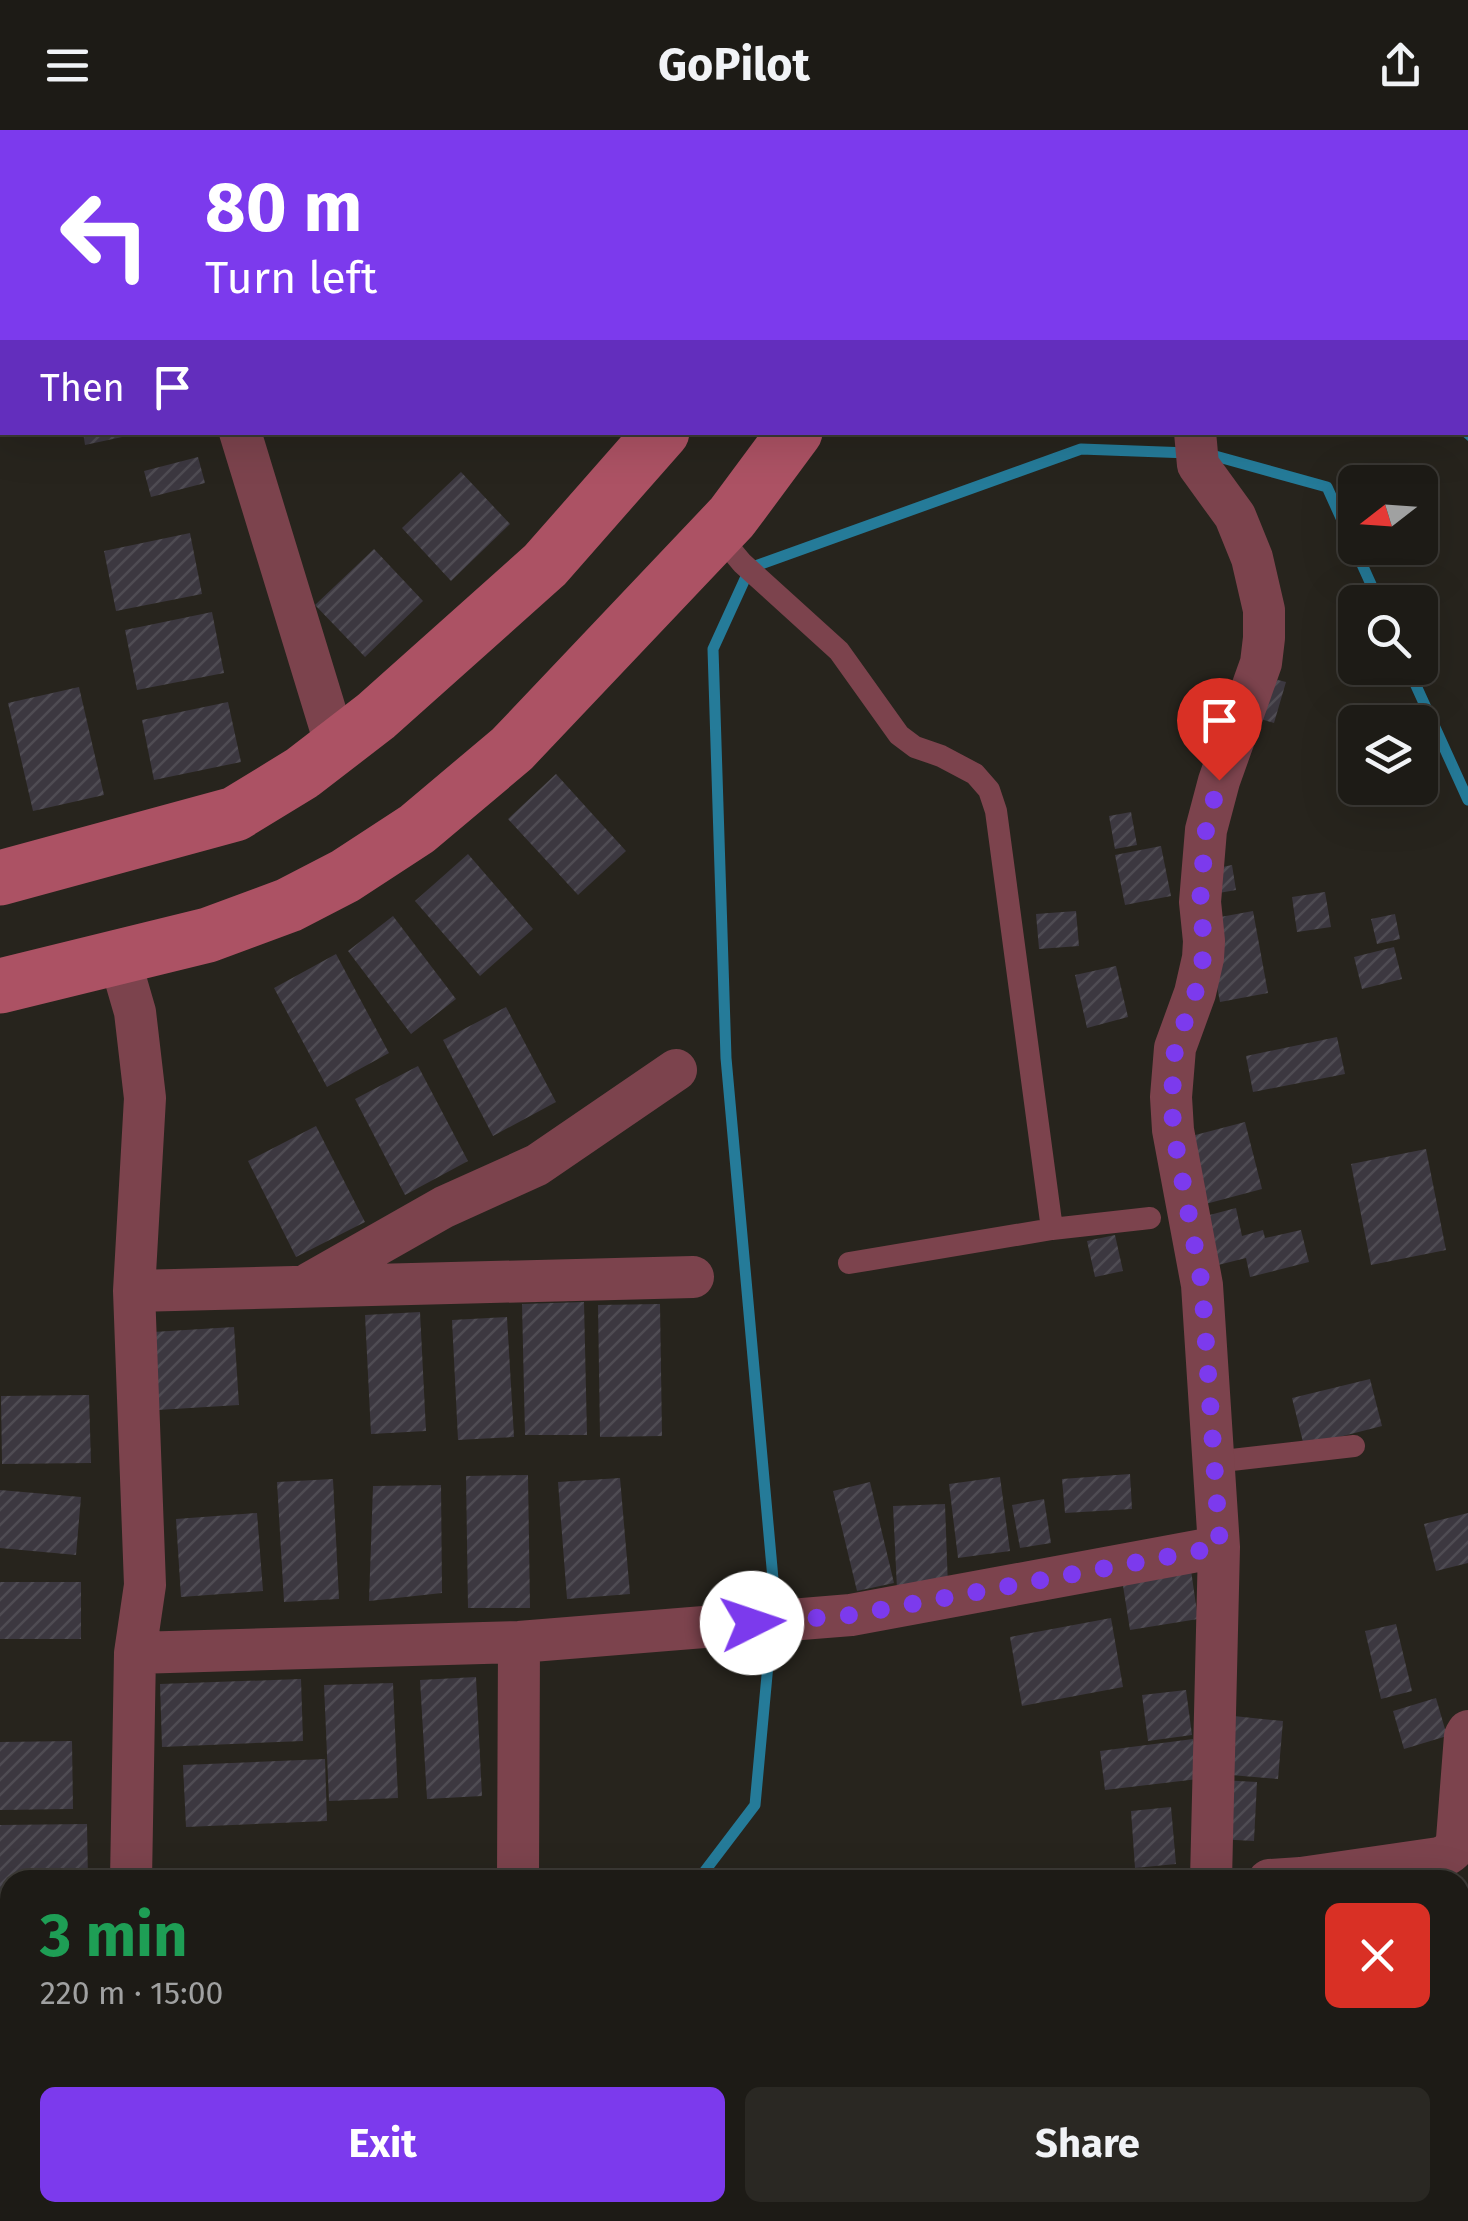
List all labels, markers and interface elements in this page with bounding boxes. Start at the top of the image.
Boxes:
icon: menu [40,38,95,93]
text: GoPilot [658,38,810,92]
icon: share [1373,38,1428,93]
text: 80 m [205,166,362,250]
icon: left [40,170,170,300]
text: Turn left [205,251,377,305]
icon: arrive [145,360,200,415]
text: Then [40,365,125,411]
north arrow [1338,465,1438,565]
map controls [1338,465,1438,805]
button: search [1338,585,1438,685]
pin [1177,678,1262,781]
icon: arrive [1192,693,1247,748]
button: layers [1338,705,1438,805]
position arrow [700,1571,804,1675]
text: 3 min [40,1900,188,1972]
button: close [1325,1903,1430,2008]
text: 220 m · 15:00 [40,1974,223,2012]
button: Exit [40,2087,725,2202]
button: Share [745,2087,1430,2202]

